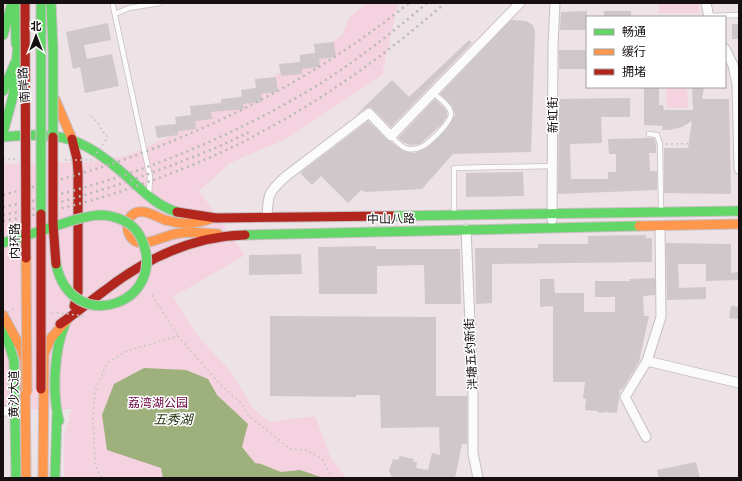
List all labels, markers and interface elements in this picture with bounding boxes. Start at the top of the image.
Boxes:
north arrow [16,16,56,56]
legend [586,16,726,88]
text: 北 [31,19,42,33]
text: 畅通 [622,24,646,40]
text: 缓行 [622,44,646,60]
text: 拥堵 [622,64,646,80]
street label: 南岸路 [14,66,34,104]
street label: 新虹街 [545,97,561,133]
street label: 中山八路 [367,211,415,227]
street label: 内环路 [7,223,23,259]
street label: 泮塘五约新街 [461,318,481,390]
street label: 黄沙大道 [6,370,22,418]
park label: 荔湾湖公园 [128,395,188,411]
water label: 五秀湖 [153,411,194,428]

